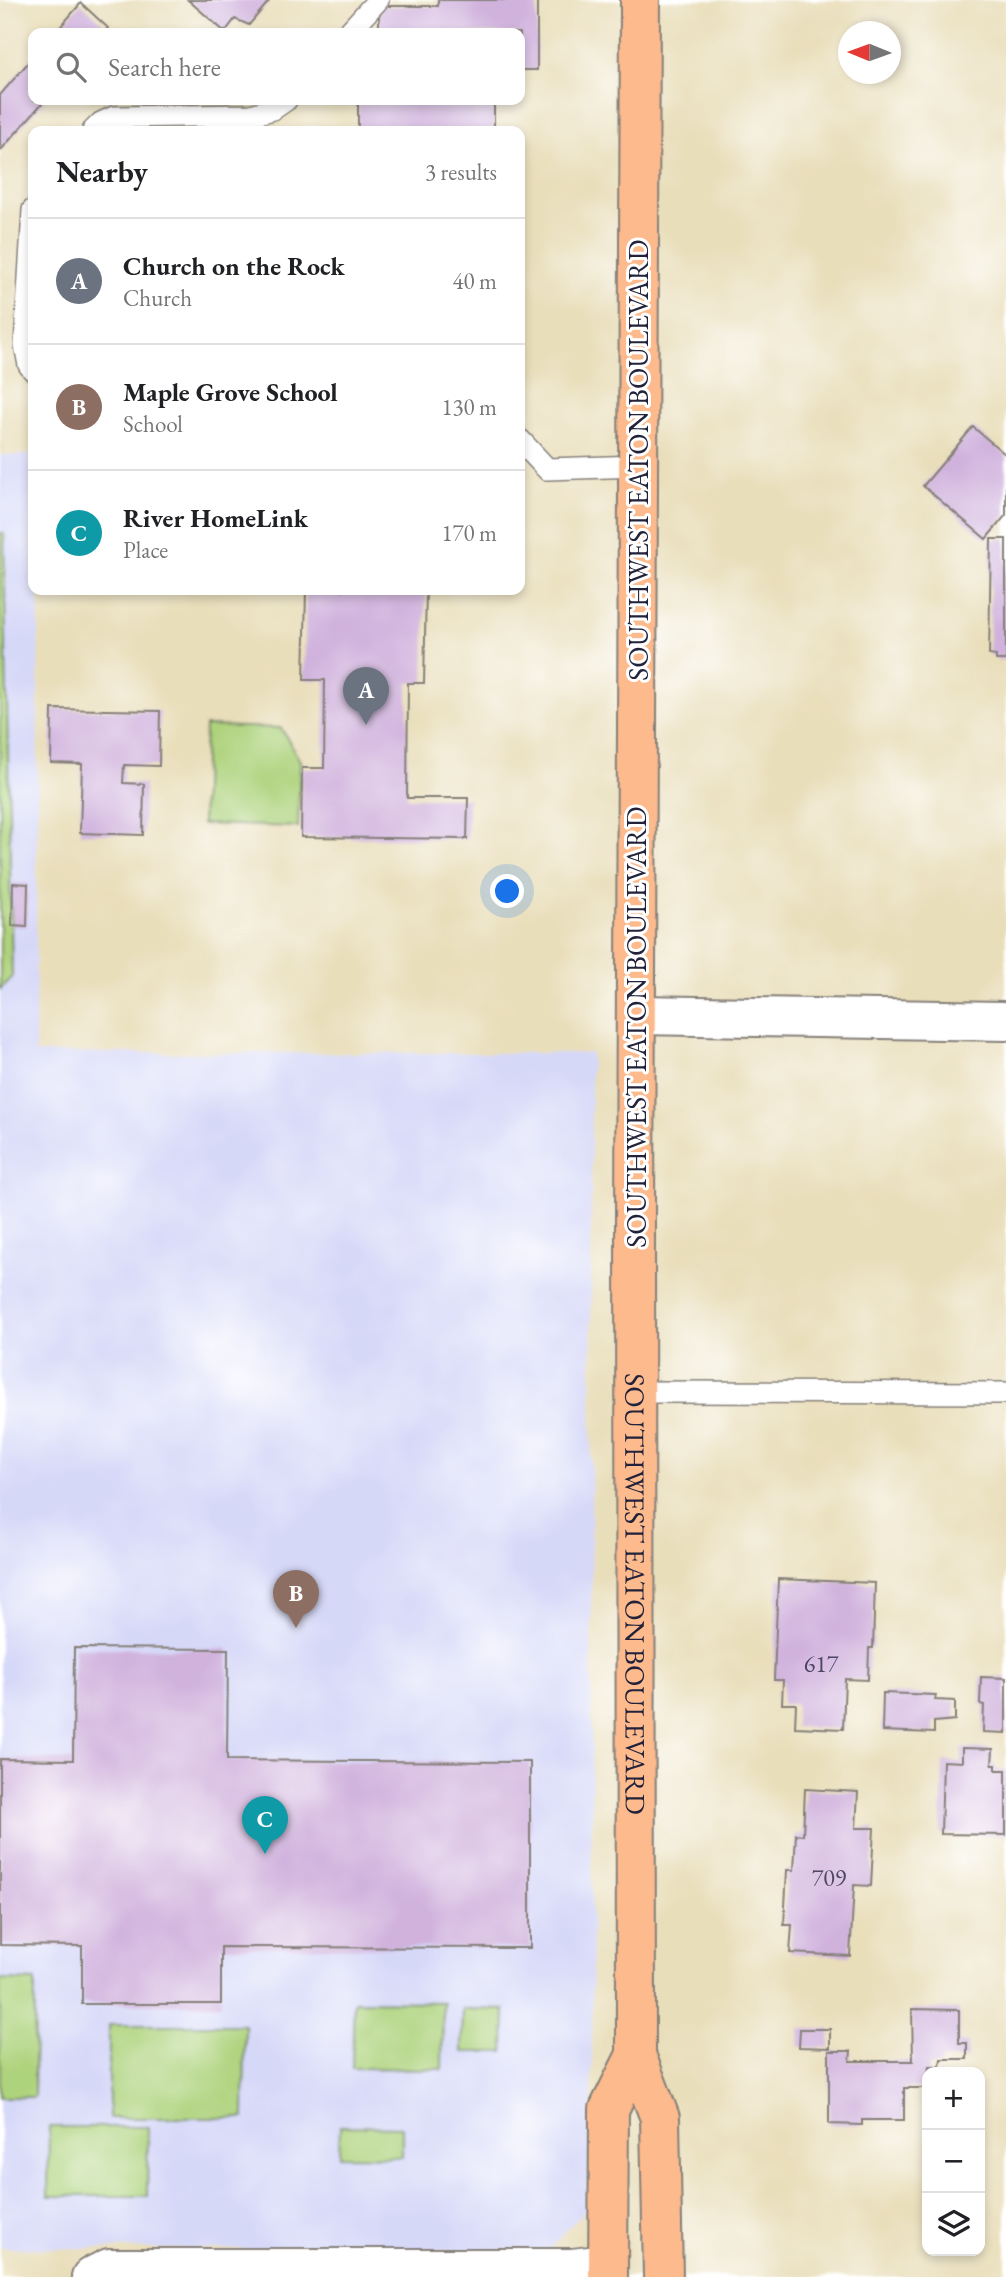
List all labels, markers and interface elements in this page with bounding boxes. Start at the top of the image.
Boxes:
north arrow [838,21,901,84]
search box [28,28,525,105]
icon: search [52,48,90,86]
text: Search here [108,50,221,84]
text: Nearby [56,152,148,191]
text: 3 results [425,157,497,187]
street label: SOUTHWEST EATON BOULEVARD [620,239,656,681]
text: Church on the Rock [123,249,345,283]
text: A [71,266,87,296]
text: 40 m [452,266,497,296]
text: Church [123,283,192,313]
text: Maple Grove School [123,375,338,409]
text: B [72,392,86,422]
text: 130 m [441,392,497,422]
text: School [123,409,183,439]
text: River HomeLink [123,501,308,535]
text: C [71,518,87,548]
text: 170 m [441,518,497,548]
text: Place [123,535,168,565]
pin: A [343,667,389,725]
street label: SOUTHWEST EATON BOULEVARD [618,806,654,1248]
your location [490,874,524,908]
street label: SOUTHWEST EATON BOULEVARD [617,1373,654,1815]
pin: B [273,1570,319,1628]
house number: 617 [804,1648,839,1679]
pin: C [242,1796,288,1854]
house number: 709 [812,1862,847,1893]
map controls [922,2067,985,2256]
button: + [922,2067,985,2130]
button: − [922,2130,985,2193]
button: layers [922,2193,985,2256]

